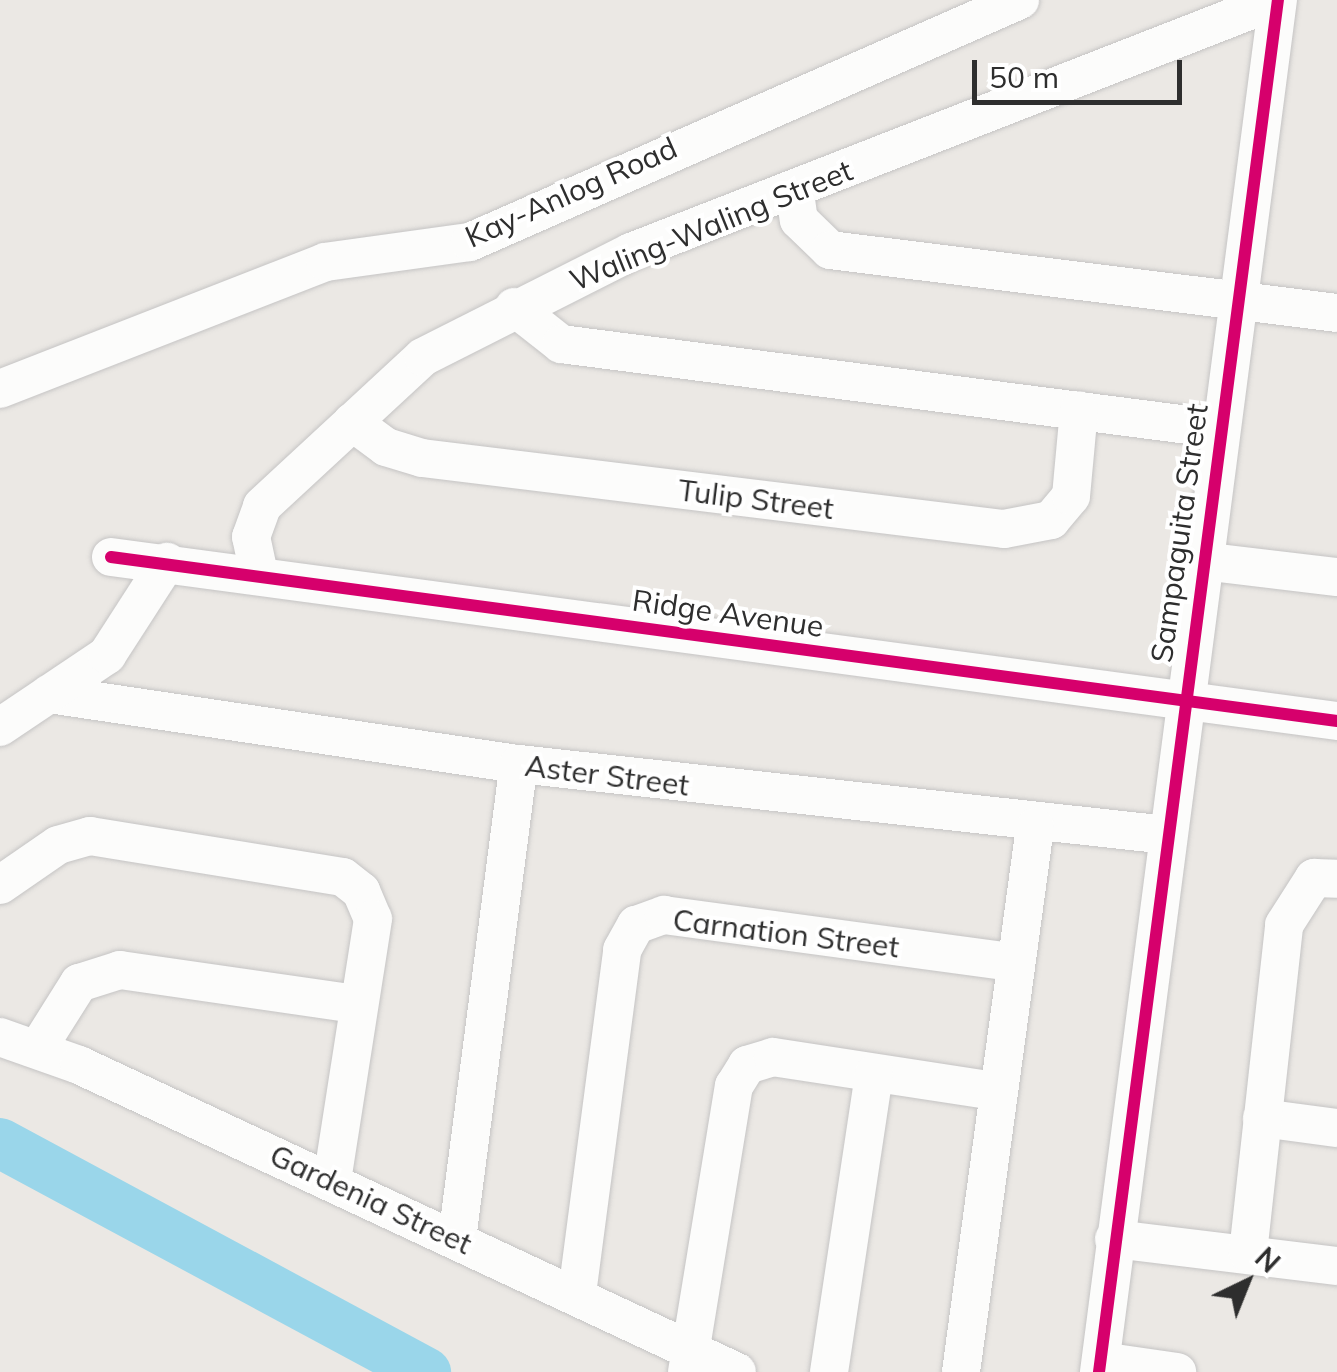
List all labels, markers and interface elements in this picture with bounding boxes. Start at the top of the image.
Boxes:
scale bar [977,40,1187,102]
text: 50 m [989,58,1059,96]
street label: Kay-Anlog Road [460,129,682,255]
street label: Waling-Waling Street [565,152,857,298]
street label: Sampaguita Street [1143,401,1215,665]
street label: Tulip Street [676,472,836,526]
street label: Ridge Avenue [630,582,826,644]
street label: Aster Street [523,747,691,803]
street label: Carnation Street [671,901,901,965]
street label: Gardenia Street [264,1137,478,1261]
north arrow [1197,1232,1297,1332]
text: N [1248,1240,1287,1280]

